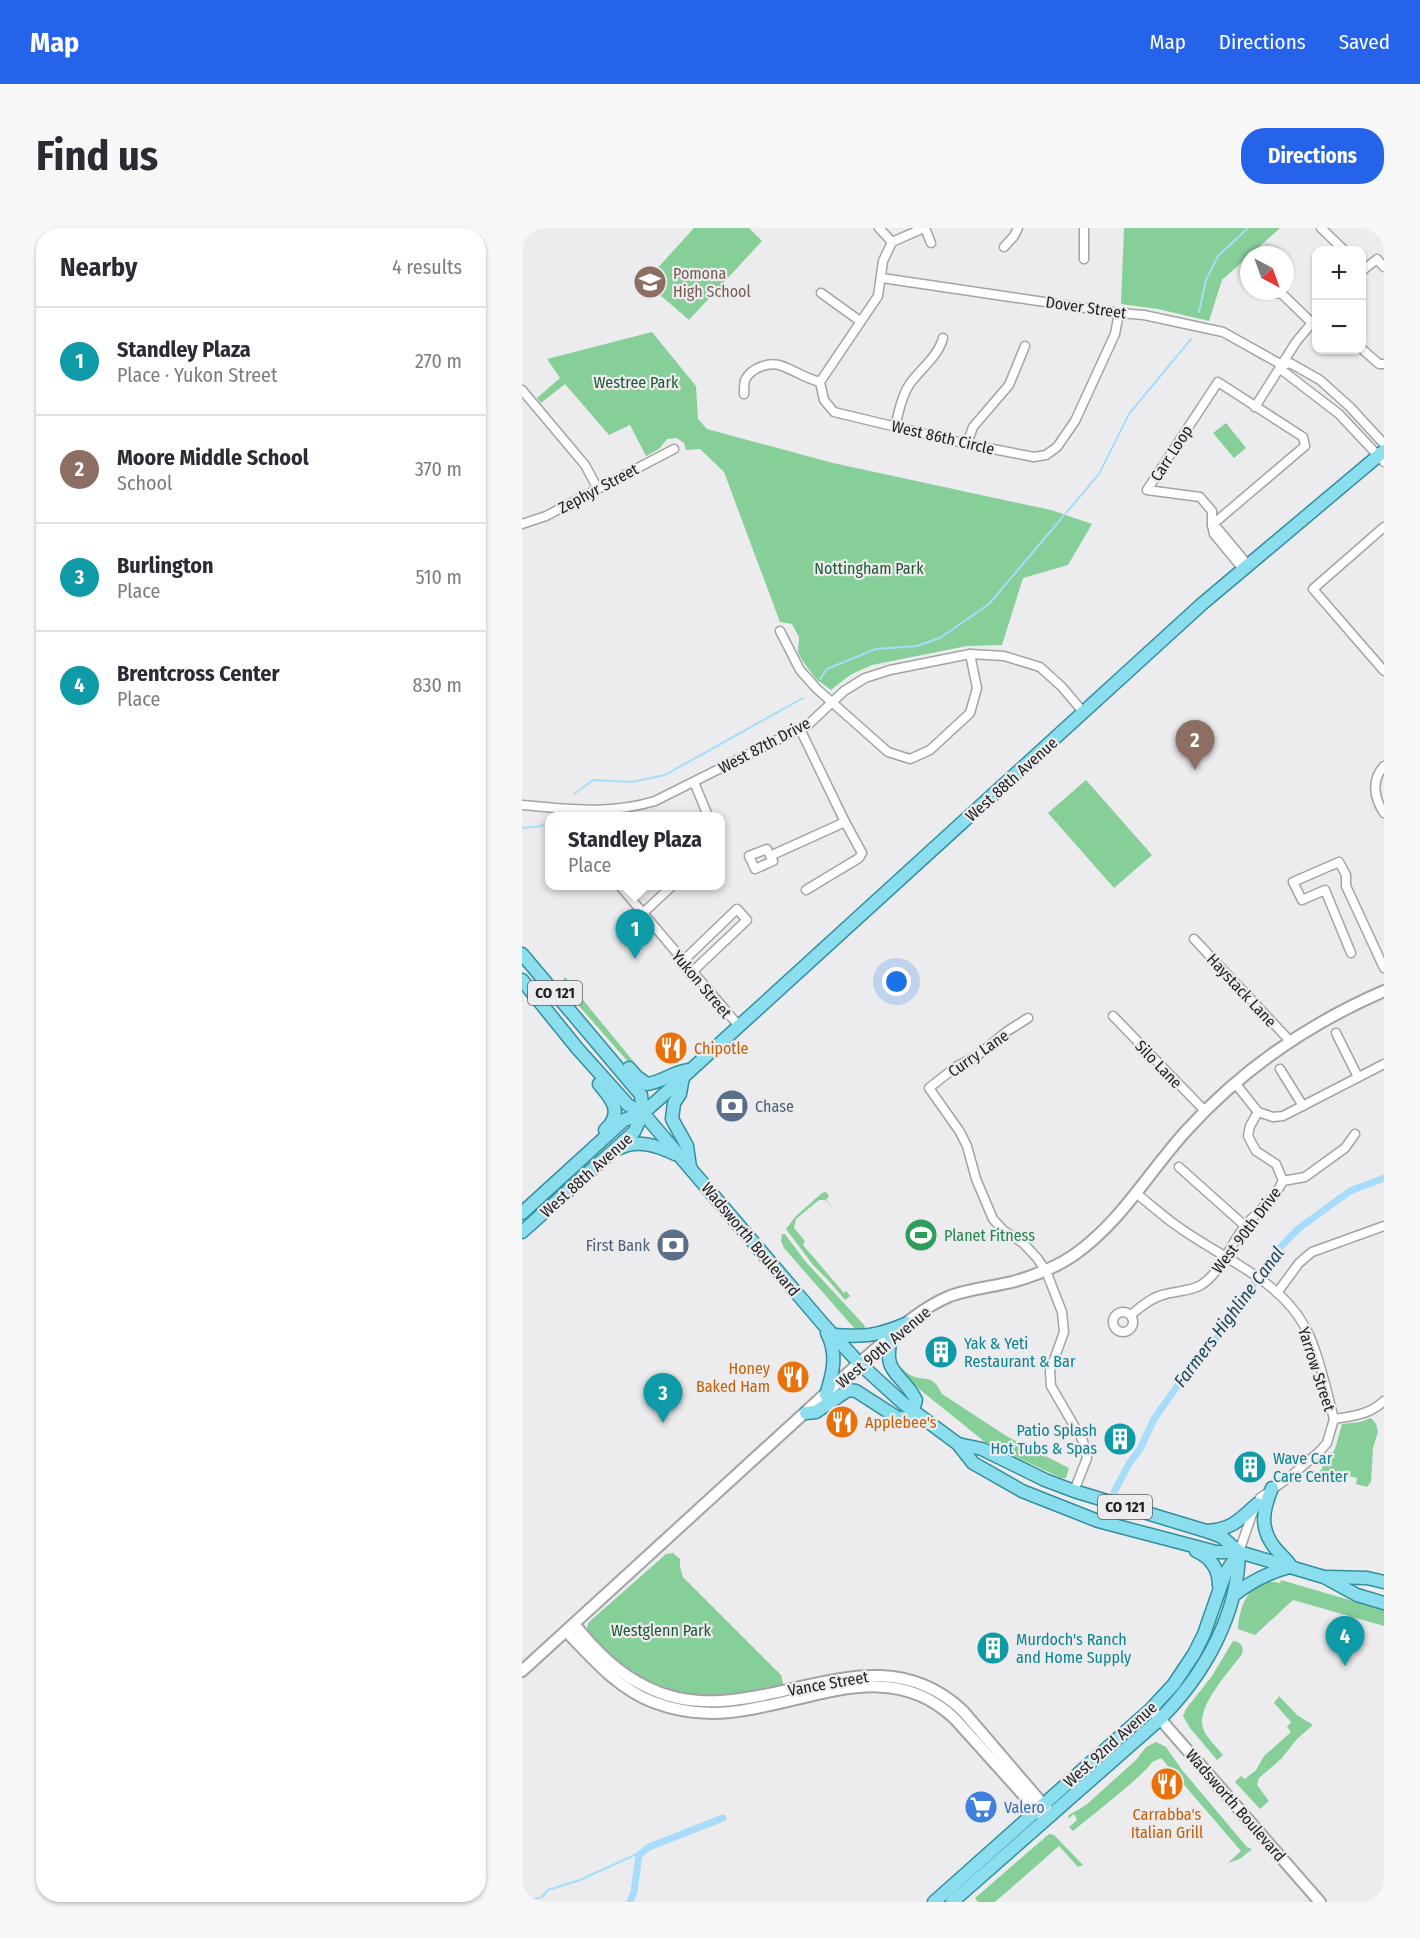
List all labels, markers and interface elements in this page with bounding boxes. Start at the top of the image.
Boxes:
text: Map [30,26,79,59]
text: Map [1149,29,1186,55]
text: Directions [1219,29,1306,55]
text: Saved [1339,29,1390,55]
button: Directions [1241,128,1384,184]
text: Find us [36,131,158,181]
north arrow [1240,246,1294,300]
map controls [1312,246,1366,354]
button: + [1312,246,1366,300]
text: Nearby [60,252,137,283]
text: 4 results [392,255,462,279]
school or university icon: Pomona High School [632,264,668,300]
place label: Pomona High School [673,264,751,301]
street label: Dover Street [1044,292,1128,323]
button: − [1312,300,1366,354]
text: Standley Plaza [117,336,251,363]
text: 1 [75,349,84,373]
text: 270 m [415,349,462,373]
text: Place · Yukon Street [117,363,277,387]
park label: Westree Park [594,373,679,392]
street label: West 86th Circle [890,416,996,459]
street label: Carr Loop [1146,422,1196,485]
text: Moore Middle School [117,444,309,471]
text: 2 [75,457,84,481]
text: 370 m [415,457,462,481]
street label: Zephyr Street [555,459,642,517]
text: School [117,471,172,495]
text: Burlington [117,552,214,579]
park label: Nottingham Park [814,559,924,578]
text: 3 [75,565,84,589]
text: 510 m [416,565,462,589]
text: Place [117,579,160,603]
text: Brentcross Center [117,660,280,687]
text: 4 [74,673,85,697]
text: 830 m [412,673,462,697]
text: Place [117,687,160,711]
street label: West 87th Drive [715,713,813,778]
pin: 2 [1176,720,1214,770]
street label: West 88th Avenue [961,733,1061,826]
popup [545,812,725,890]
text: Standley Plaza [568,826,702,853]
text: Place [568,853,611,877]
pin: 1 [616,910,654,959]
street label: Yukon Street [668,946,736,1023]
street label: Haystack Lane [1203,950,1280,1031]
your location [882,967,911,996]
road number: CO 121 [528,981,582,1005]
street label: Curry Lane [944,1026,1012,1081]
restaurant icon: Chipotle [653,1030,689,1066]
street label: Silo Lane [1131,1036,1186,1092]
place label: Chipotle [694,1039,749,1058]
bank icon: Chase [714,1088,750,1124]
place label: Chase [755,1097,794,1116]
street label: West 88th Avenue [536,1129,636,1222]
street label: Wadsworth Boulevard [698,1179,804,1300]
street label: West 90th Drive [1208,1183,1285,1277]
sports icon: Planet Fitness [903,1217,939,1253]
place label: Planet Fitness [944,1226,1035,1245]
bank icon: First Bank [655,1227,691,1263]
place label: First Bank [586,1236,651,1255]
water label: Farmers Highline Canal [1169,1242,1289,1391]
street label: West 90th Avenue [832,1302,934,1392]
street label: Yarrow Street [1294,1325,1339,1414]
building icon: Yak & Yeti Restaurant & Bar [923,1334,959,1370]
place label: Yak & Yeti Restaurant & Bar [964,1334,1076,1371]
place label: Honey Baked Ham [696,1359,771,1396]
restaurant icon: Honey Baked Ham [775,1359,811,1395]
pin: 3 [644,1374,682,1423]
restaurant icon: Applebee's [824,1404,860,1440]
place label: Applebee's [865,1413,937,1432]
place label: Patio Splash Hot Tubs & Spas [990,1421,1097,1458]
building icon: Patio Splash Hot Tubs & Spas [1102,1421,1138,1457]
building icon: Wave Car Care Center [1232,1449,1268,1485]
place label: Wave Car Care Center [1273,1449,1349,1486]
road number: CO 121 [1098,1495,1152,1519]
pin: 4 [1326,1616,1364,1666]
park label: Westglenn Park [611,1621,712,1640]
building icon: Murdoch's Ranch and Home Supply [975,1630,1011,1666]
place label: Murdoch's Ranch and Home Supply [1016,1630,1132,1667]
street label: Vance Street [786,1667,871,1700]
street label: West 92nd Avenue [1060,1697,1161,1791]
street label: Wadsworth Boulevard [1182,1745,1290,1865]
restaurant icon: Carrabba's Italian Grill [1149,1766,1185,1802]
supermarket icon: Valero [963,1789,999,1825]
place label: Valero [1004,1798,1045,1817]
place label: Carrabba's Italian Grill [1131,1805,1203,1842]

